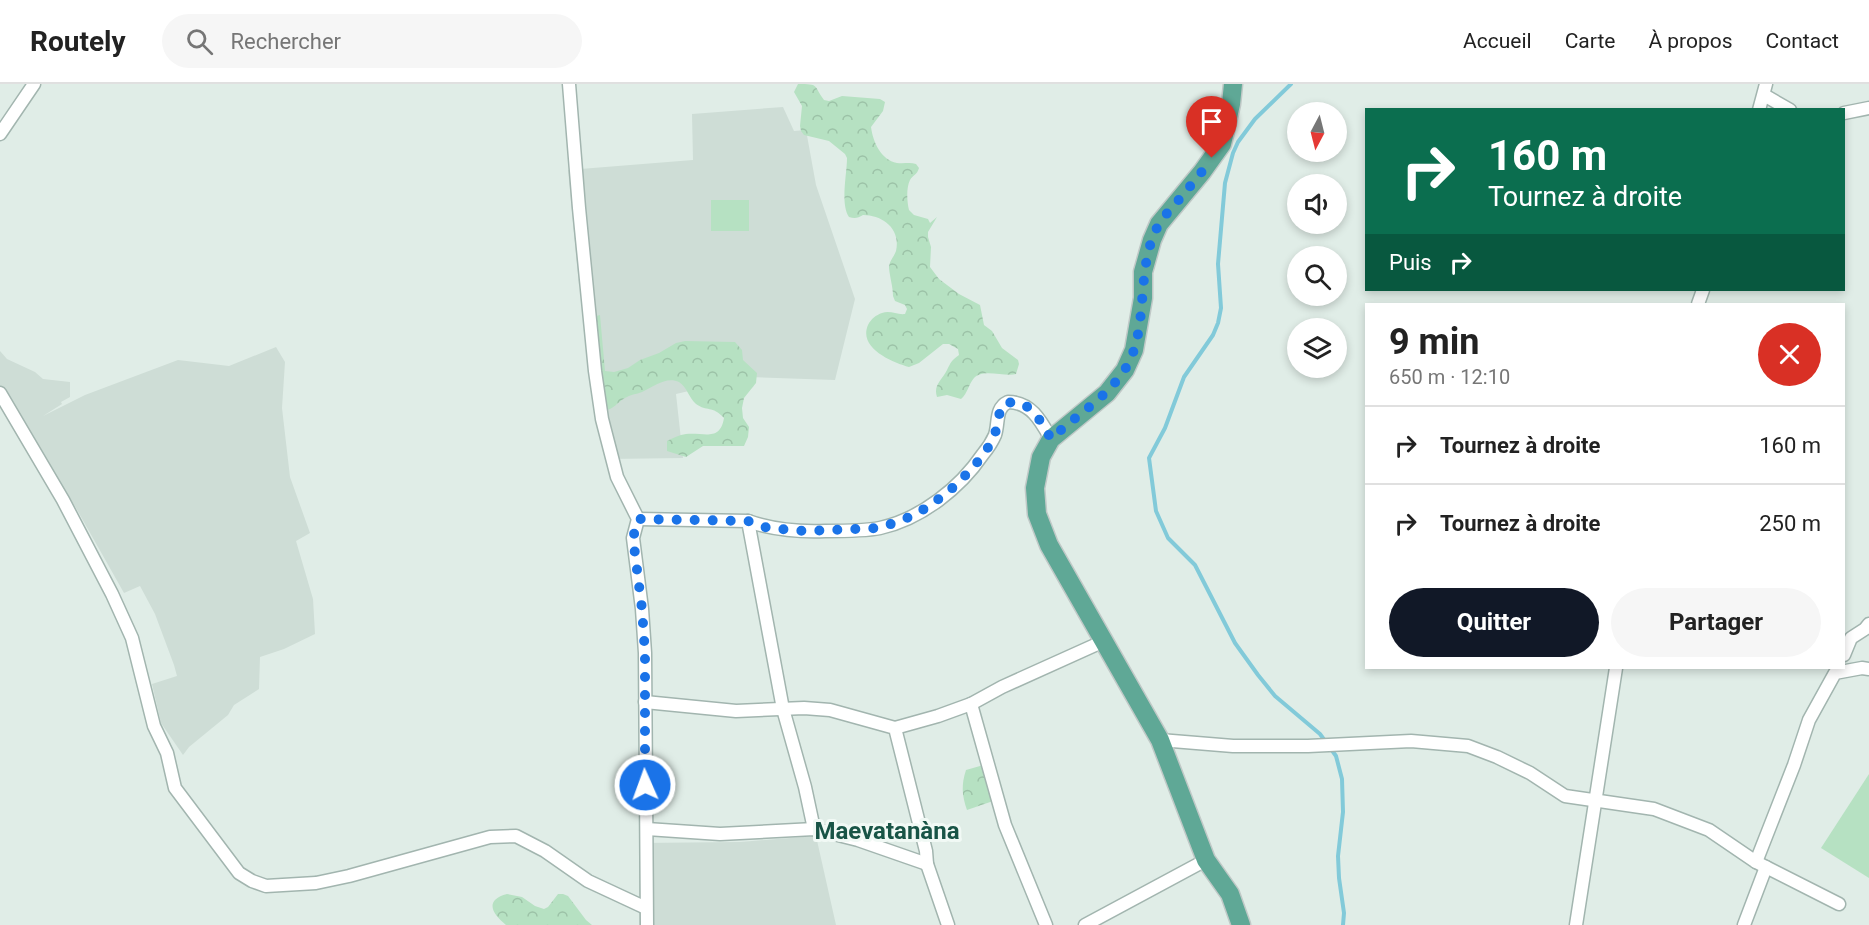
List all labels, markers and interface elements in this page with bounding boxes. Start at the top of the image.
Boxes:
search box [162,14,582,68]
text: Routely [30,25,126,58]
icon: search [183,25,216,58]
text: Rechercher [231,29,341,54]
text: Accueil [1463,29,1532,53]
text: Carte [1565,29,1615,53]
text: À propos [1648,29,1733,53]
text: Contact [1766,29,1839,53]
pin [1186,96,1237,158]
north arrow [1287,102,1347,162]
map controls [1287,102,1347,378]
icon: arrive [1195,105,1228,138]
text: 160 m [1488,131,1607,180]
icon: right [1389,132,1467,210]
button: sound [1287,174,1347,234]
text: Tournez à droite [1488,181,1682,213]
button: search [1287,246,1347,306]
icon: right [1444,246,1477,279]
text: Puis [1389,250,1432,275]
button: layers [1287,318,1347,378]
text: 9 min [1389,321,1480,363]
button: close [1758,323,1821,386]
text: 650 m · 12:10 [1389,365,1510,389]
icon: right [1389,429,1422,462]
text: Tournez à droite [1440,433,1600,458]
text: 160 m [1759,433,1821,458]
icon: right [1389,507,1422,540]
text: Tournez à droite [1440,511,1600,536]
text: 250 m [1759,511,1821,536]
button: Quitter [1389,588,1599,657]
button: Partager [1611,588,1821,657]
position arrow [613,753,677,817]
district label: Maevatanàna [814,817,960,845]

